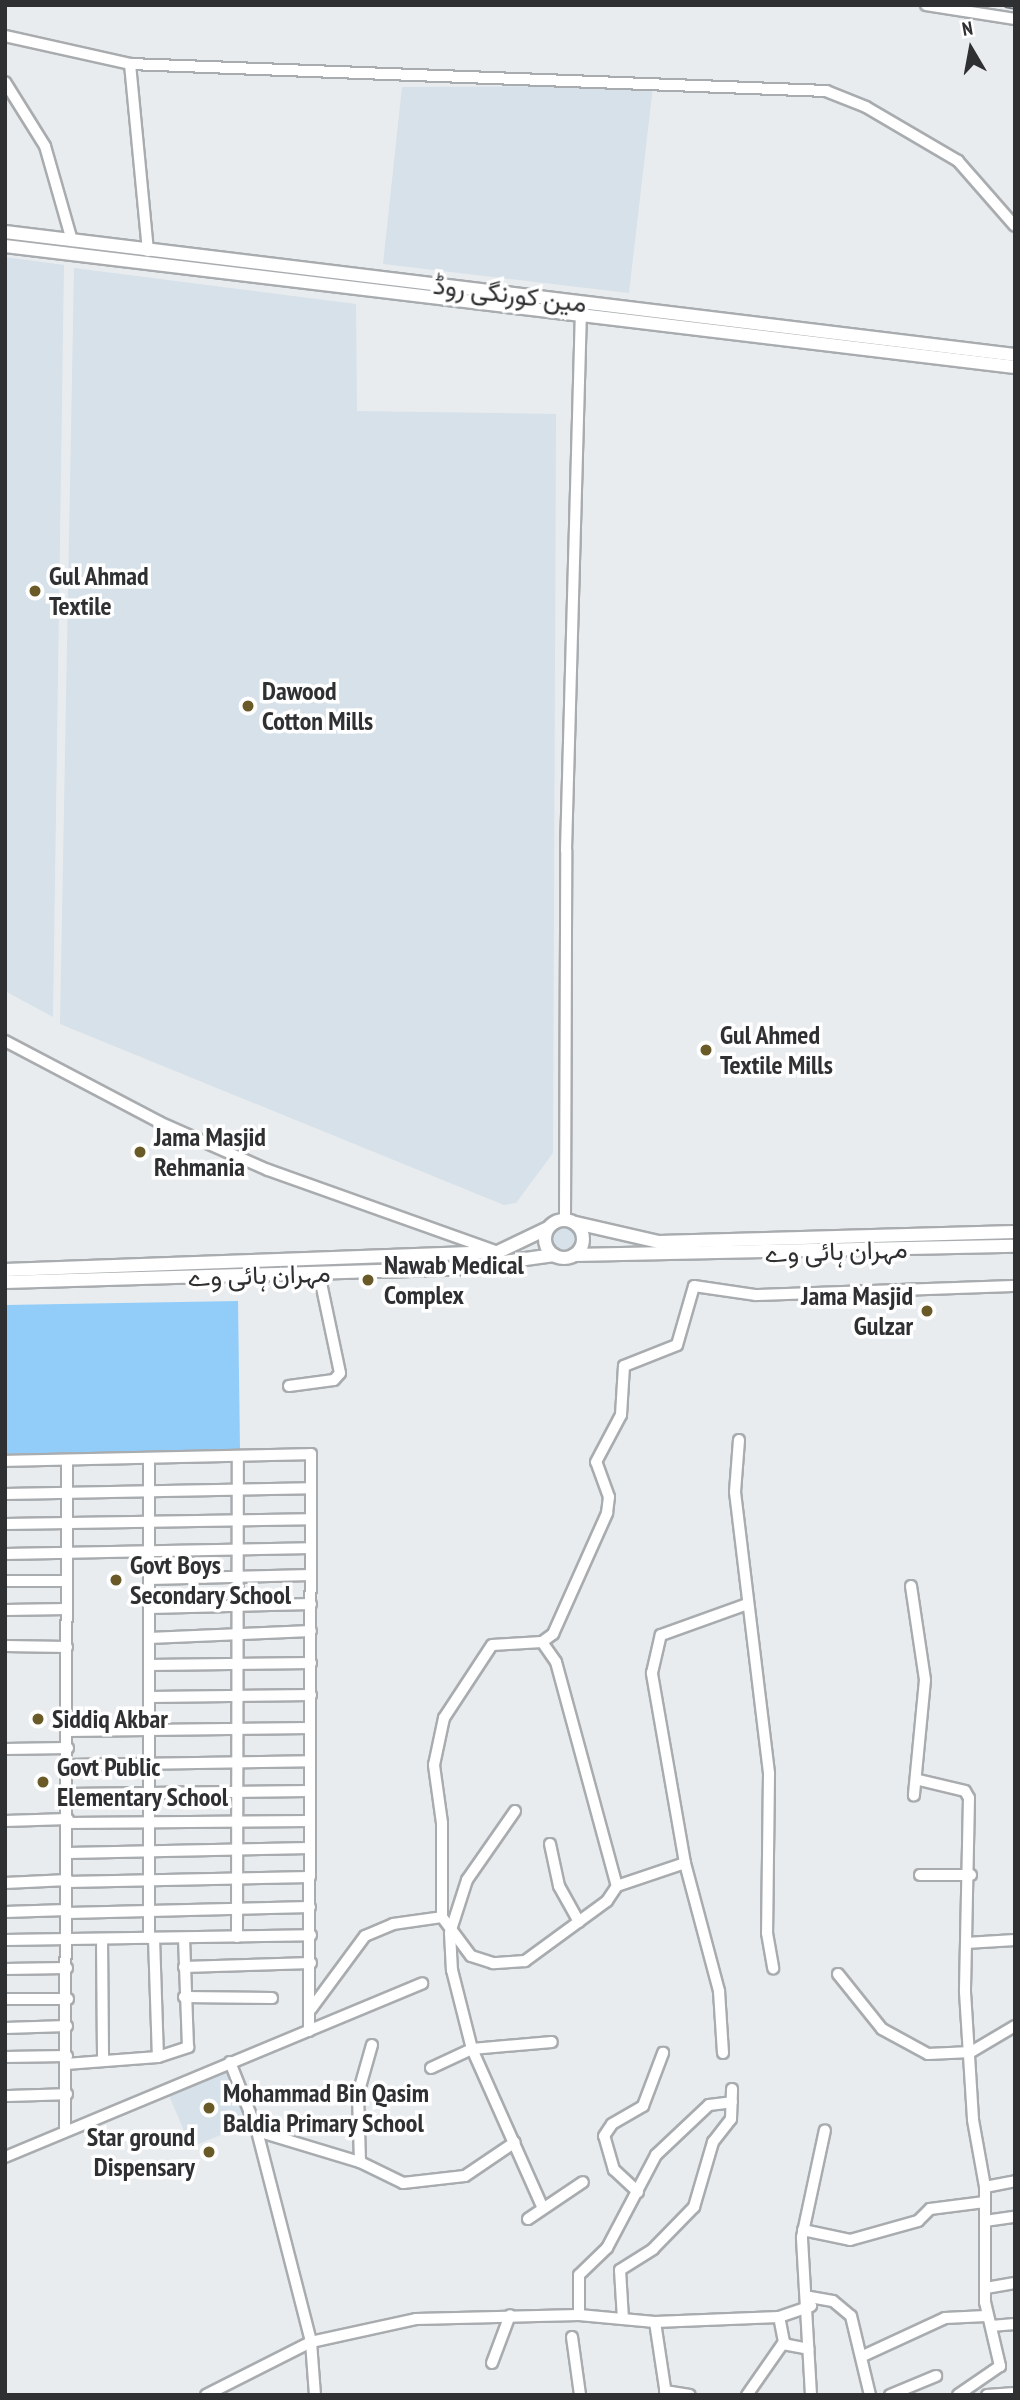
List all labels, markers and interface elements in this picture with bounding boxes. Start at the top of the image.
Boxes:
north arrow [936,14,1006,84]
text: N [960,16,974,41]
street label: مین کورنگی روڈ [432,269,588,319]
place label: Gul Ahmad Textile [49,560,150,622]
marker: Gul Ahmad Textile [27,583,43,599]
place label: Dawood Cotton Mills [262,675,373,736]
marker: Dawood Cotton Mills [240,698,256,714]
place label: Gul Ahmed Textile Mills [720,1019,833,1080]
marker: Gul Ahmed Textile Mills [698,1042,714,1058]
place label: Jama Masjid Rehmania [154,1121,266,1182]
marker: Jama Masjid Rehmania [132,1144,148,1160]
street label: مہران ہائی وے [764,1233,908,1269]
place label: Nawab Medical Complex [384,1249,524,1310]
street label: مہران ہائی وے [187,1257,331,1293]
marker: Nawab Medical Complex [358,1270,378,1290]
place label: Jama Masjid Gulzar [801,1280,913,1342]
marker: Jama Masjid Gulzar [919,1303,935,1319]
place label: Govt Boys Secondary School [130,1549,292,1610]
marker: Govt Boys Secondary School [108,1572,124,1588]
place label: Siddiq Akbar [52,1703,169,1735]
marker: Siddiq Akbar [30,1711,46,1727]
place label: Govt Public Elementary School [57,1751,229,1812]
marker: Govt Public Elementary School [35,1774,51,1790]
place label: Mohammad Bin Qasim Baldia Primary School [223,2077,429,2138]
marker: Mohammad Bin Qasim Baldia Primary School [201,2100,217,2116]
place label: Star ground Dispensary [87,2121,195,2182]
marker: Star ground Dispensary [201,2144,217,2160]

